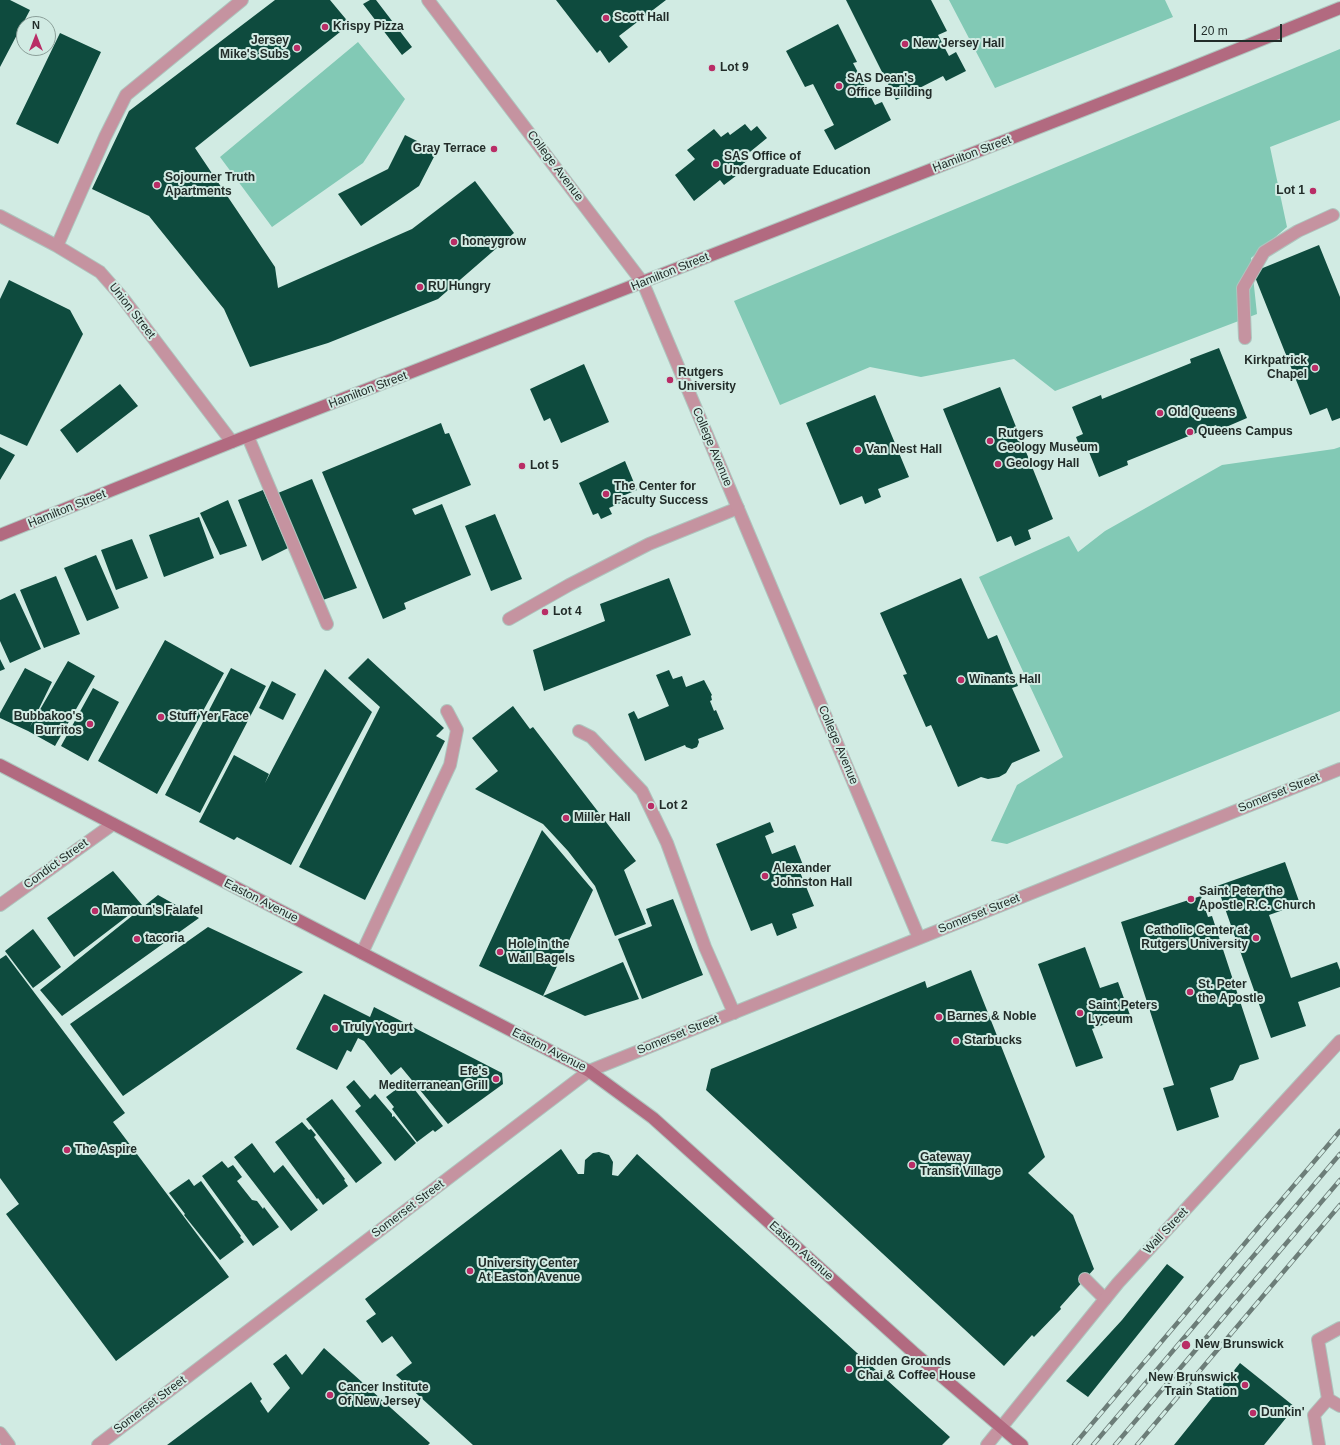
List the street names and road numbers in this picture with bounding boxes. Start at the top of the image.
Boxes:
street label: College Avenue [524,128,586,204]
street label: Hamilton Street [931,132,1013,176]
street label: Hamilton Street [629,250,711,294]
street label: Union Street [106,280,158,342]
street label: Hamilton Street [327,368,409,412]
street label: College Avenue [689,405,735,489]
street label: Hamilton Street [26,487,108,531]
street label: College Avenue [815,703,861,787]
street label: Somerset Street [1236,770,1322,816]
street label: Condict Street [21,836,91,892]
street label: Easton Avenue [222,876,300,926]
street label: Somerset Street [936,891,1022,937]
street label: Somerset Street [635,1012,721,1058]
street label: Easton Avenue [510,1025,588,1075]
street label: Somerset Street [369,1177,447,1241]
street label: Wall Street [1141,1205,1191,1257]
street label: Easton Avenue [766,1218,836,1284]
street label: Somerset Street [111,1373,189,1437]

